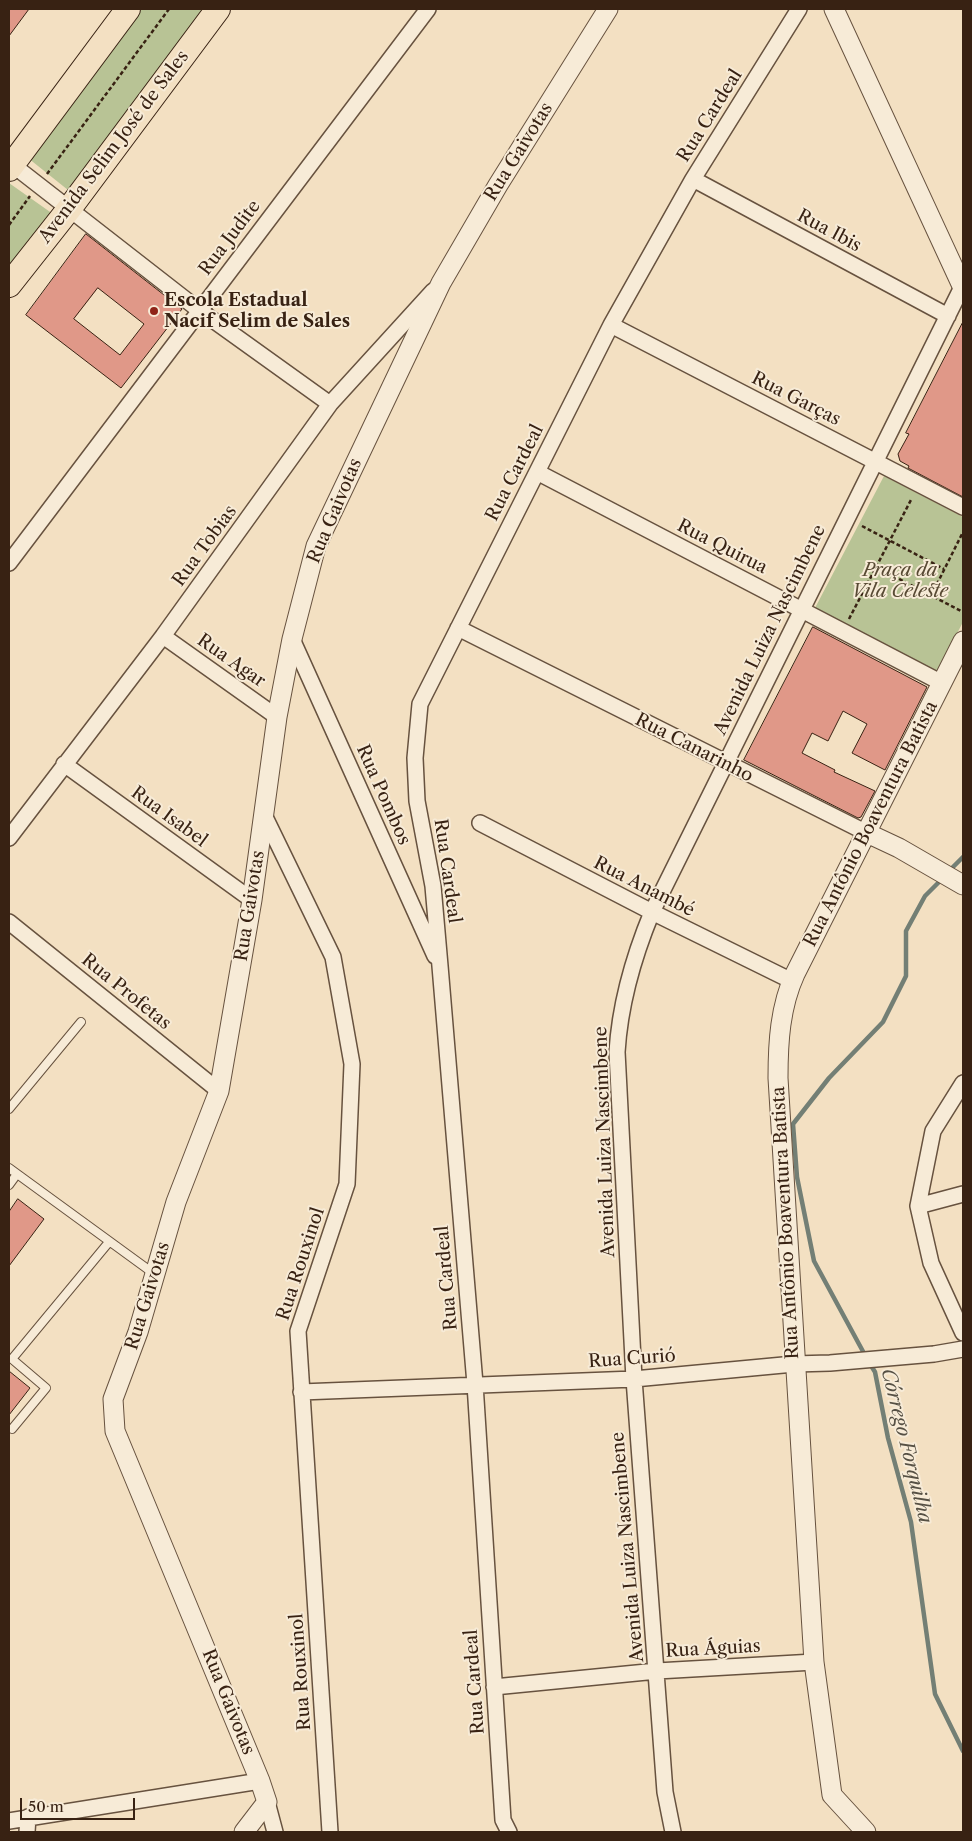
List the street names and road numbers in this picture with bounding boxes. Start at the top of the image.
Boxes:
street label: Avenida Selim José de Sales [34,46,194,248]
street label: Rua Cardeal [673,66,747,166]
street label: Rua Gaivotas [480,99,558,205]
street label: Rua Judite [195,196,265,280]
street label: Rua Ibis [793,205,865,257]
street label: Rua Garças [748,367,844,431]
street label: Rua Cardeal [482,421,548,525]
street label: Rua Gaivotas [303,455,367,567]
street label: Rua Tobias [168,501,242,591]
street label: Rua Quirua [673,515,771,579]
street label: Avenida Luiza Nascimbene [710,521,830,739]
street label: Rua Agar [193,630,269,692]
street label: Rua Antônio Boaventura Batista [799,697,943,951]
street label: Rua Canarinho [631,709,757,787]
street label: Rua Pombos [351,742,415,848]
street label: Rua Isabel [127,782,211,852]
street label: Rua Cardeal [429,817,465,925]
street label: Rua Gaivotas [231,849,269,963]
street label: Rua Anambé [590,852,698,922]
street label: Rua Profetas [77,949,175,1035]
street label: Avenida Luiza Nascimbene [590,1026,620,1258]
street label: Rua Antônio Boaventura Batista [768,1086,804,1360]
street label: Rua Rouxinol [273,1205,329,1323]
street label: Rua Cardeal [432,1225,462,1331]
street label: Rua Gaivotas [121,1239,175,1353]
street label: Rua Curió [588,1345,676,1373]
street label: Avenida Luiza Nascimbene [607,1431,649,1663]
street label: Rua Rouxinol [286,1613,316,1731]
street label: Rua Cardeal [461,1629,489,1735]
street label: Rua Águias [665,1636,761,1662]
street label: Rua Gaivotas [197,1646,259,1758]

